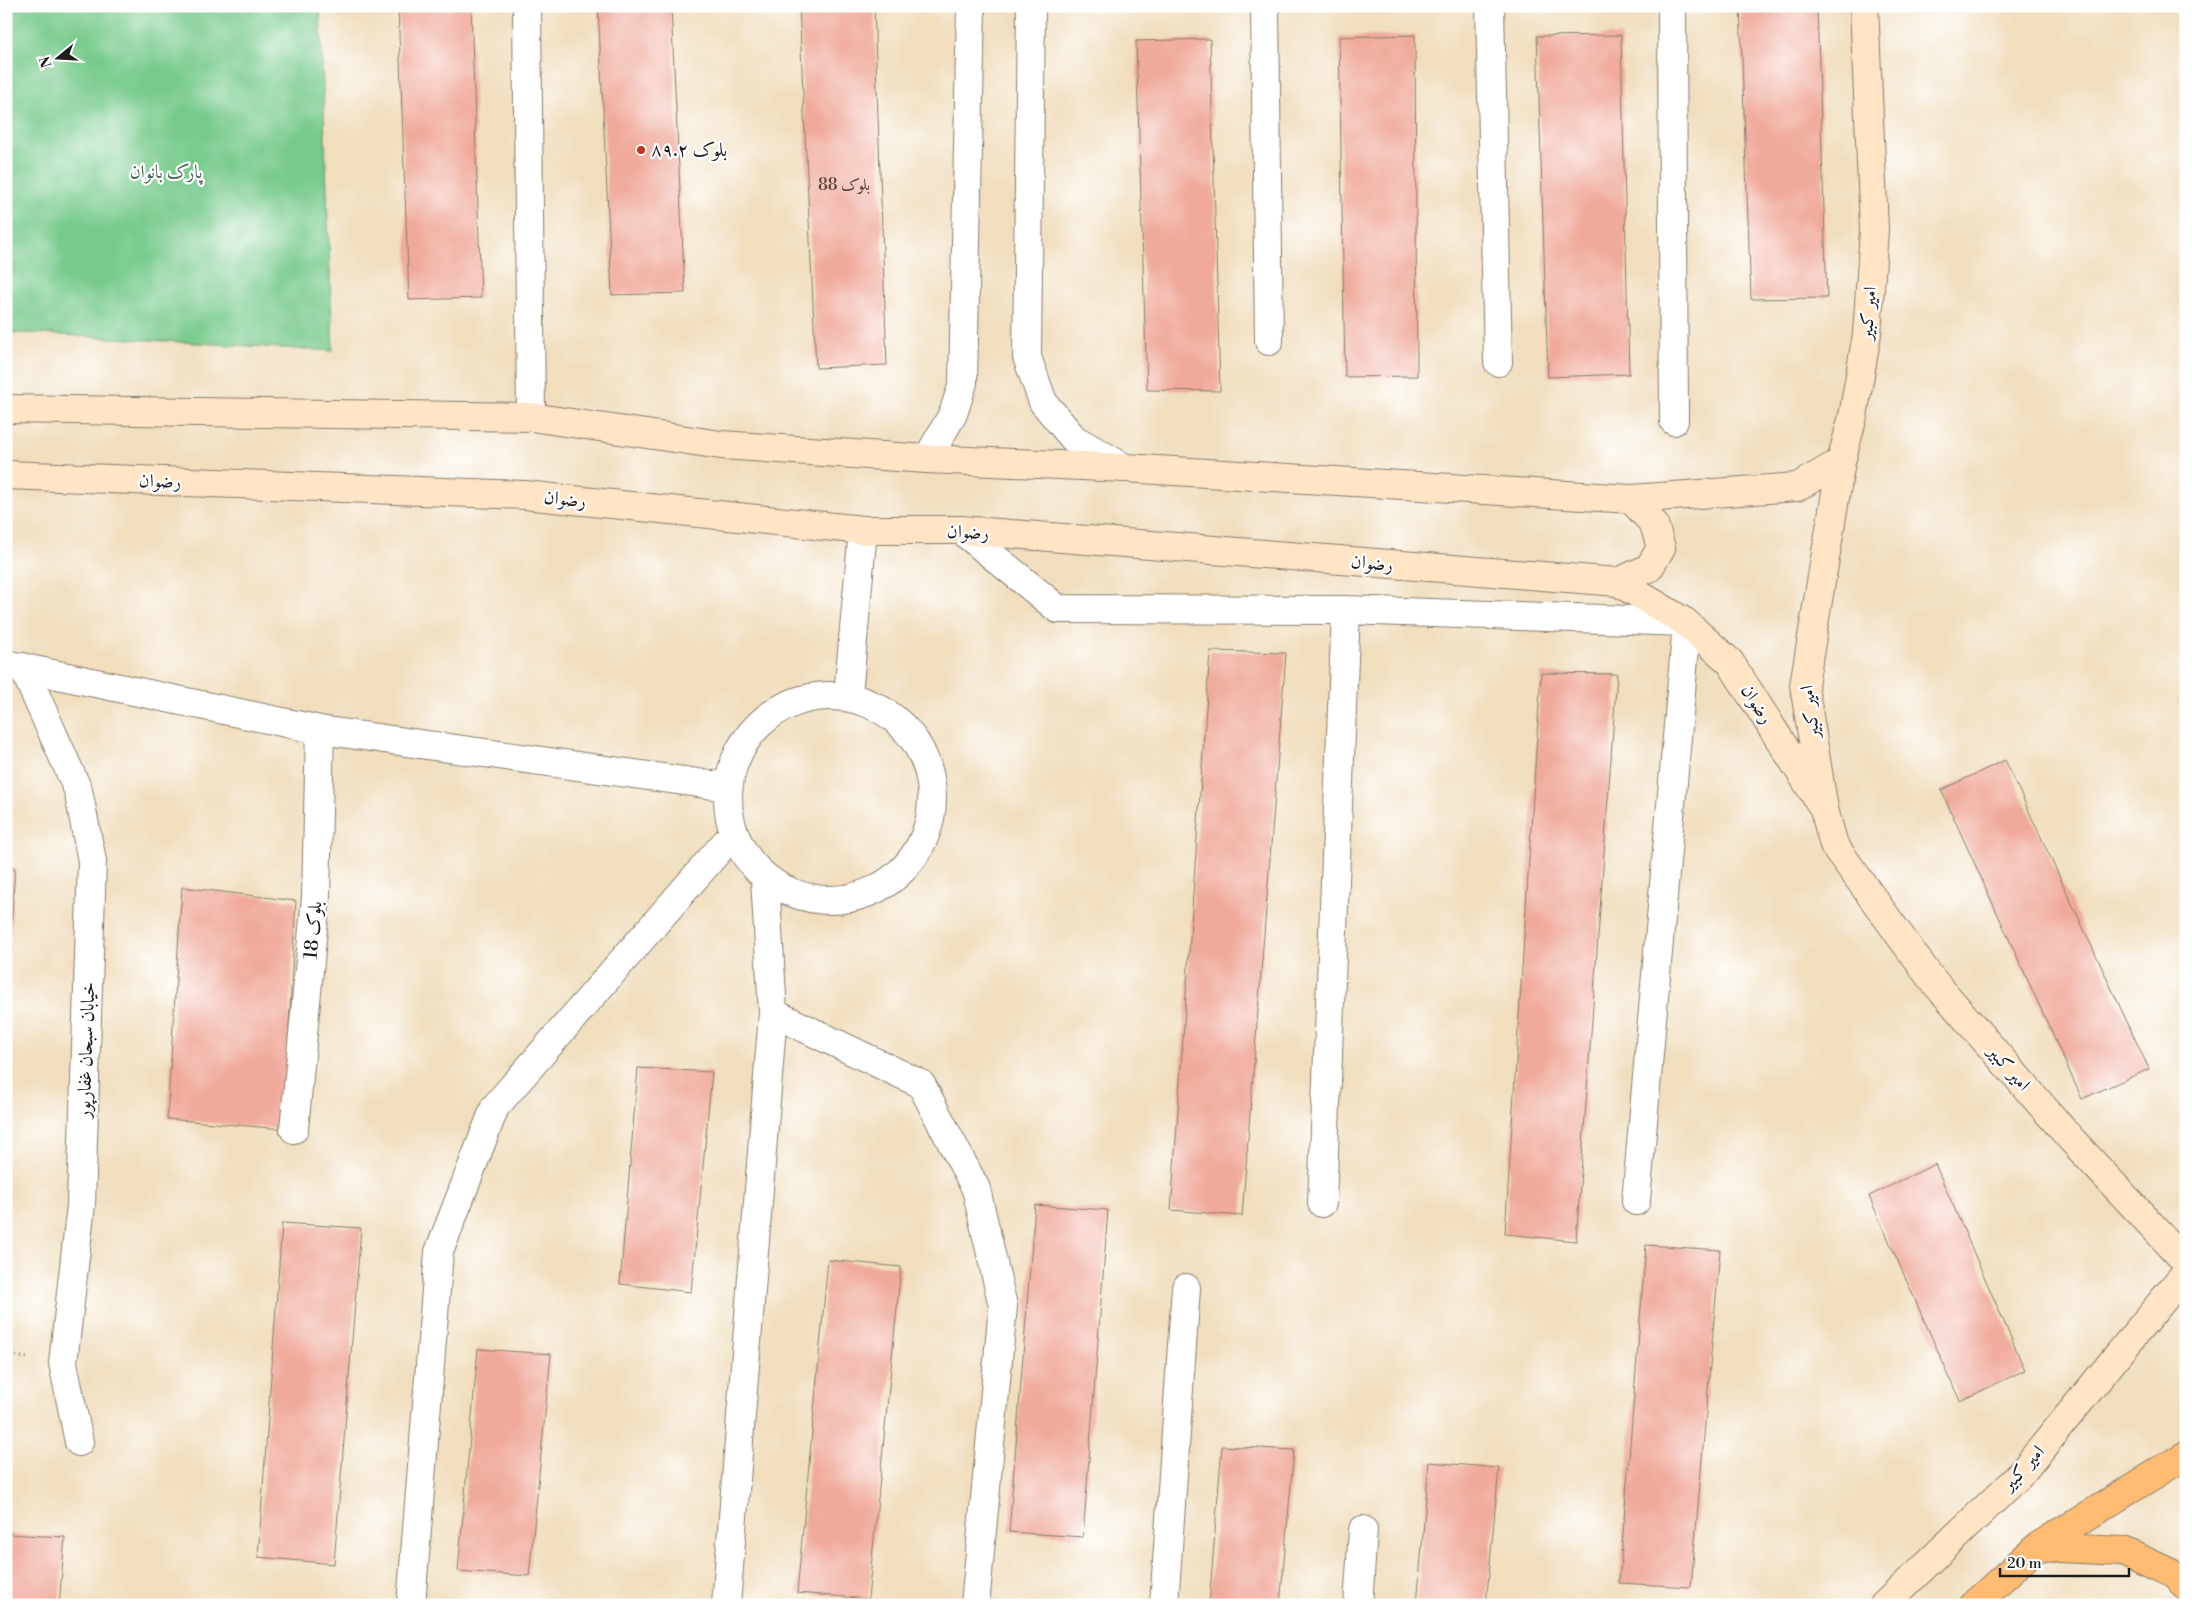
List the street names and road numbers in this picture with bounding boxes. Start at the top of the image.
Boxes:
street label: امیر کبیر [1854,285,1882,343]
street label: رضوان [138,468,182,494]
street label: رضوان [543,485,587,513]
street label: رضوان [946,519,990,545]
street label: رضوان [1350,549,1394,577]
street label: رضوان [1735,680,1779,728]
street label: امیر کبیر [1795,684,1825,742]
street label: بلوک 18 [299,900,327,960]
street label: خیابان سبحان غفارپور [72,981,101,1121]
street label: امیر کبیر [1981,1038,2036,1096]
street label: امیر کبیر [1995,1440,2050,1497]

